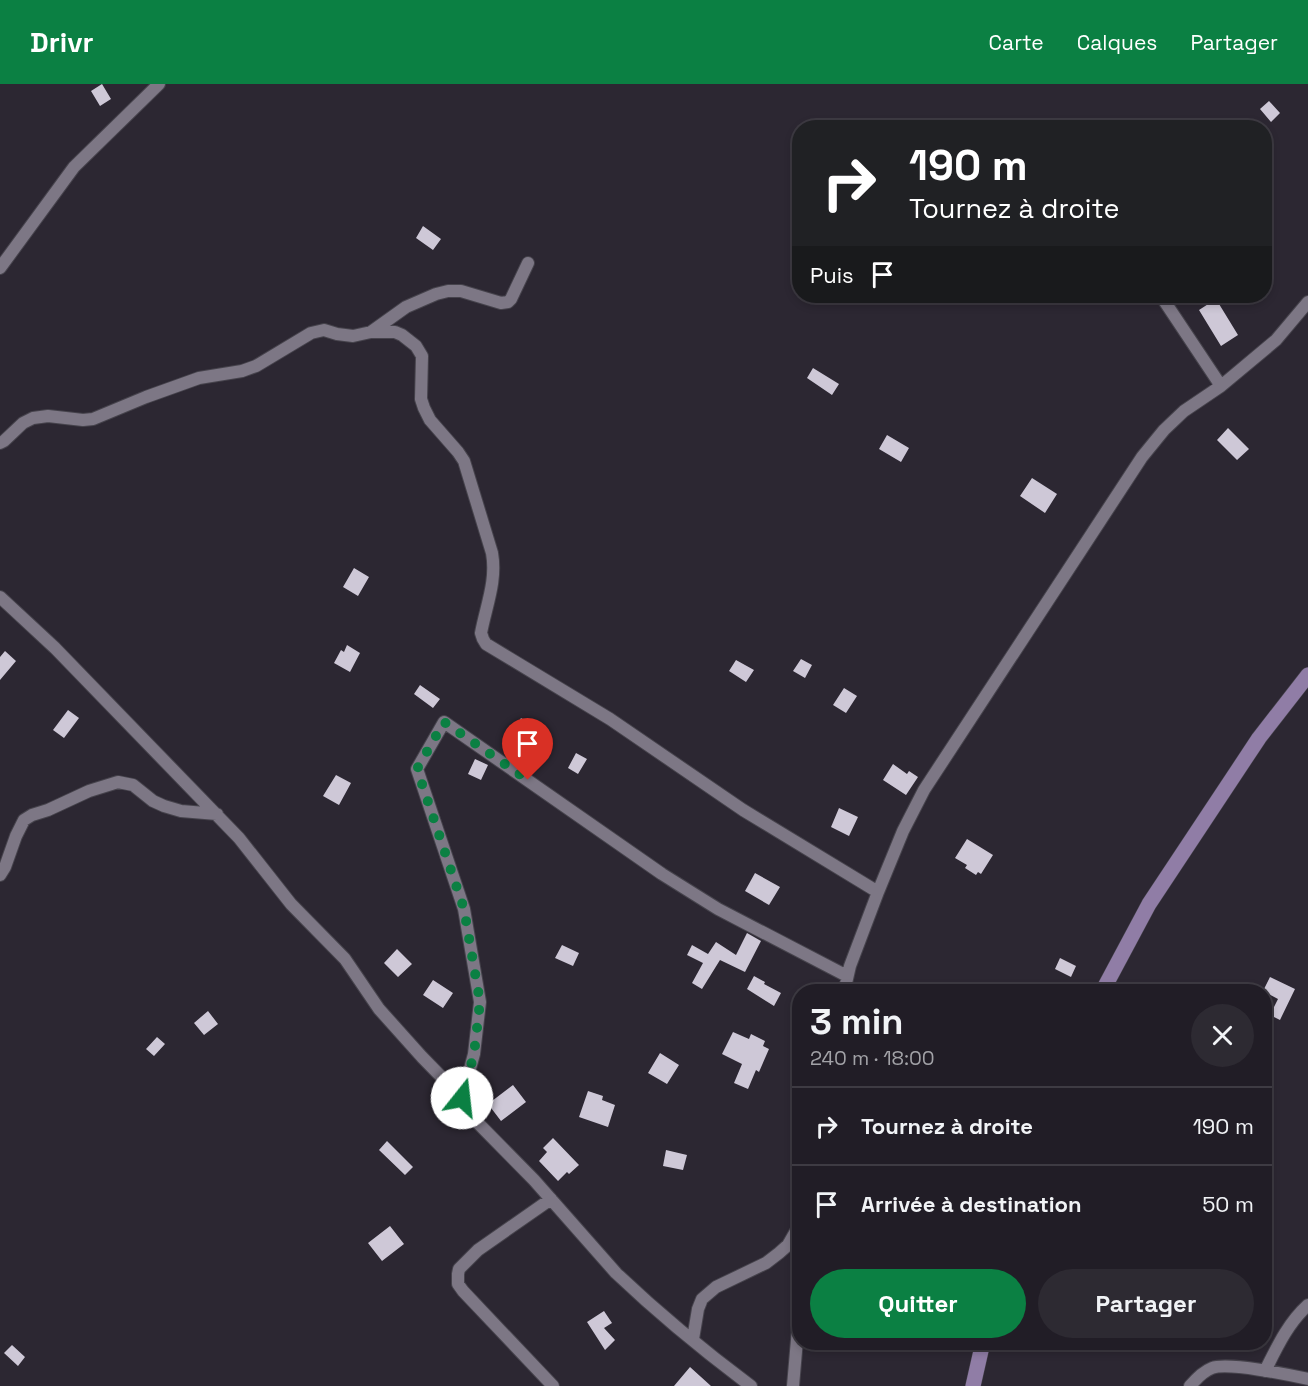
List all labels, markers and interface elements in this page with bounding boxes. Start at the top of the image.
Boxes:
text: Drivr [30,24,94,60]
text: Carte [989,29,1044,56]
text: Calques [1077,29,1157,56]
text: Partager [1190,29,1278,56]
text: 190 m [909,139,1028,192]
icon: right [810,144,888,222]
text: Tournez à droite [909,191,1119,226]
icon: arrive [866,258,899,291]
text: Puis [810,261,854,289]
pin [502,718,553,780]
icon: arrive [511,727,544,760]
text: 3 min [810,999,904,1045]
button: close [1191,1004,1254,1067]
text: 240 m · 18:00 [810,1045,935,1071]
position arrow [430,1066,494,1130]
icon: right [810,1110,843,1143]
text: Tournez à droite [861,1112,1033,1140]
text: 190 m [1193,1112,1254,1140]
icon: arrive [810,1188,843,1221]
text: Arrivée à destination [861,1190,1082,1218]
text: 50 m [1202,1190,1254,1218]
button: Quitter [810,1269,1026,1338]
button: Partager [1038,1269,1254,1338]

